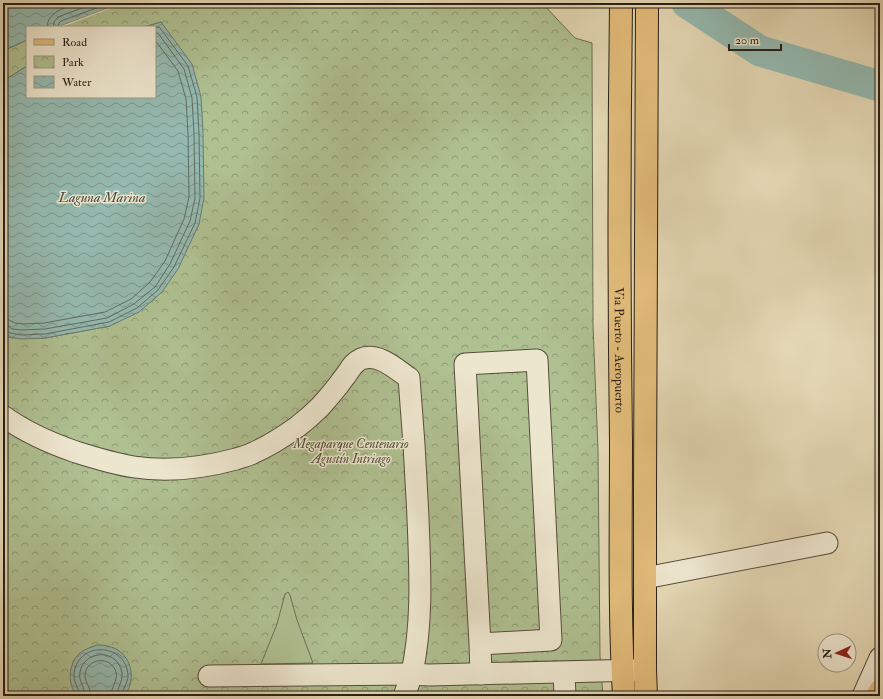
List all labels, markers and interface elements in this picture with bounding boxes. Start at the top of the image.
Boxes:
legend [26,26,156,98]
scale bar [729,26,781,52]
text: 20 m [735,33,760,48]
text: Road [62,35,87,50]
text: Park [62,55,84,70]
text: Water [61,75,92,90]
water label: Laguna Marina [58,189,146,206]
street label: Via Puerto - Aeropuerto [610,287,628,413]
park label: Megaparque Centenario Agustín Intriago [292,436,409,467]
north arrow [817,633,857,673]
text: N [821,647,834,660]

